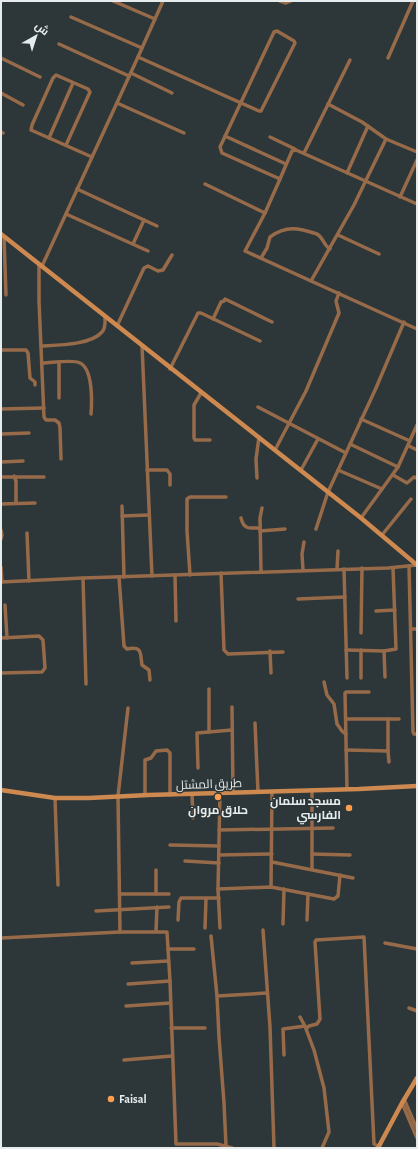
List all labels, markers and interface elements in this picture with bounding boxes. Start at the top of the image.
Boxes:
north arrow [16,16,56,56]
text: ش [32,20,51,38]
street label: طريق المشتل [176,777,242,792]
marker: حلاق مروان [213,792,223,802]
place label: مسجد سلمان الفارسي [270,795,341,825]
marker: مسجد سلمان الفارسي [344,803,354,813]
place label: حلاق مروان [188,804,248,818]
place label: Faisal [119,1093,147,1105]
marker: Faisal [106,1094,116,1104]

